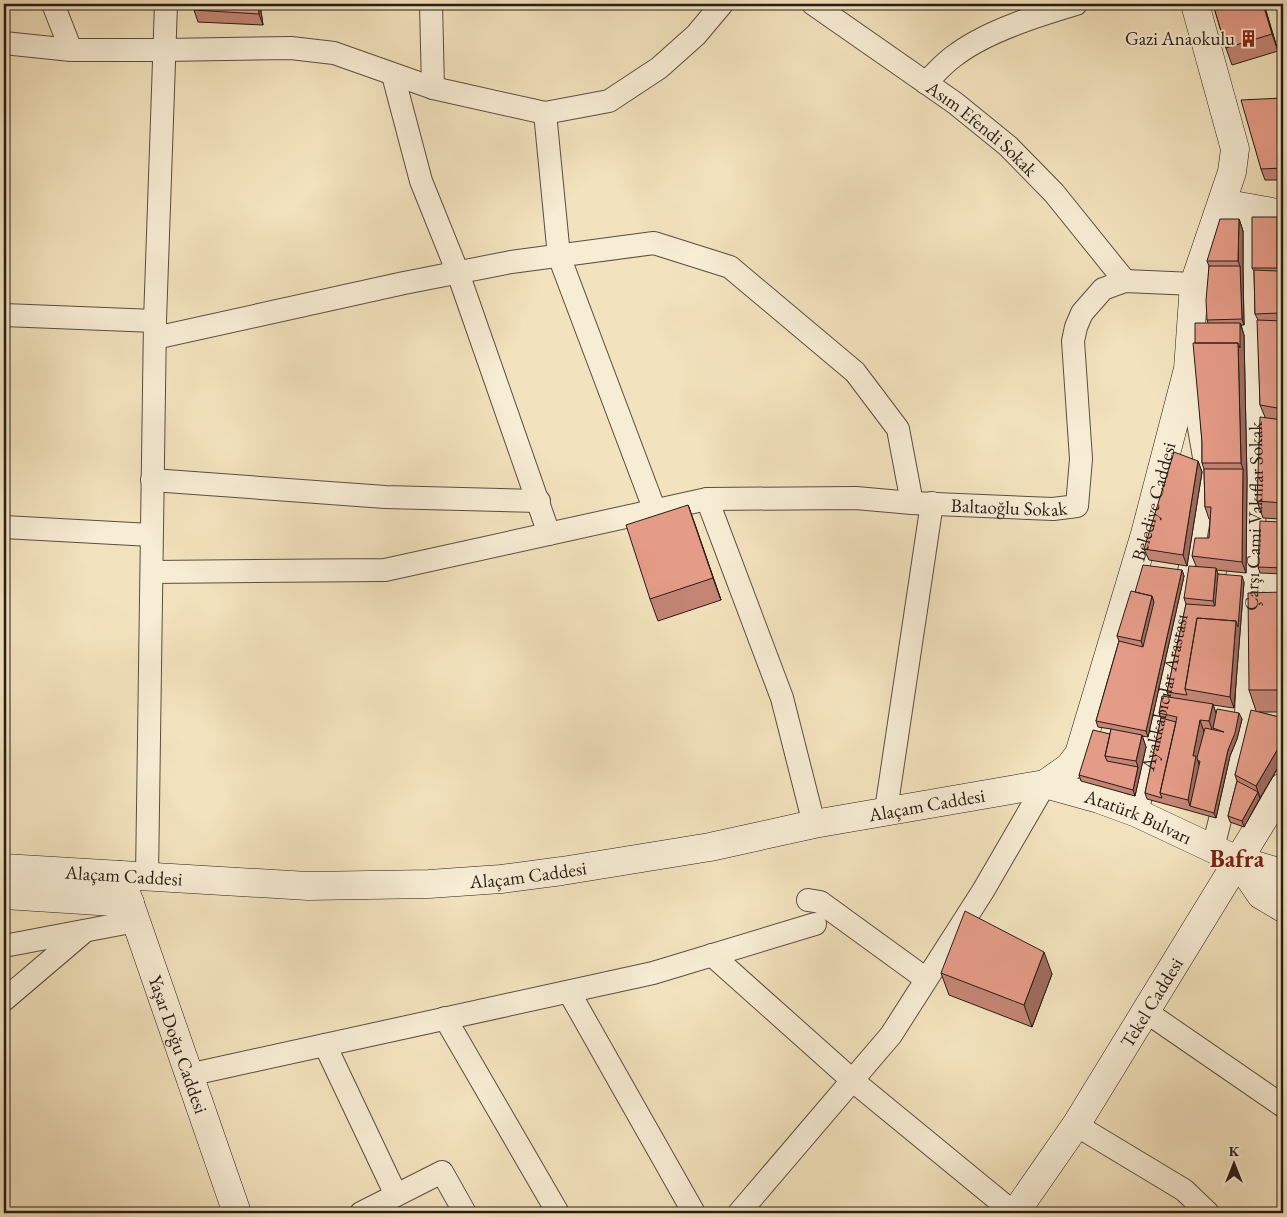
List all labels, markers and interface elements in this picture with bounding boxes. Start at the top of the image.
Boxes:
place label: Gazi Anaokulu [1125,26,1235,51]
building icon: Gazi Anaokulu [1239,28,1259,48]
street label: Asım Efendi Sokak [921,74,1044,182]
street label: Çarşı Cami Vakıflar Sokak [1238,420,1269,611]
street label: Belediye Caddesi [1125,439,1181,564]
street label: Baltaoğlu Sokak [950,492,1070,522]
street label: Ayakkabıcılar Arastası [1135,611,1193,774]
street label: Alaçam Caddesi [866,782,987,827]
street label: Atatürk Bulvarı [1081,783,1196,850]
district label: Bafra [1210,843,1265,874]
street label: Alaçam Caddesi [468,855,589,894]
street label: Alaçam Caddesi [63,859,184,891]
street label: Tekel Caddesi [1114,952,1188,1052]
street label: Yaşar Doğu Caddesi [143,972,214,1117]
north arrow [1210,1140,1260,1190]
text: K [1229,1142,1240,1160]

